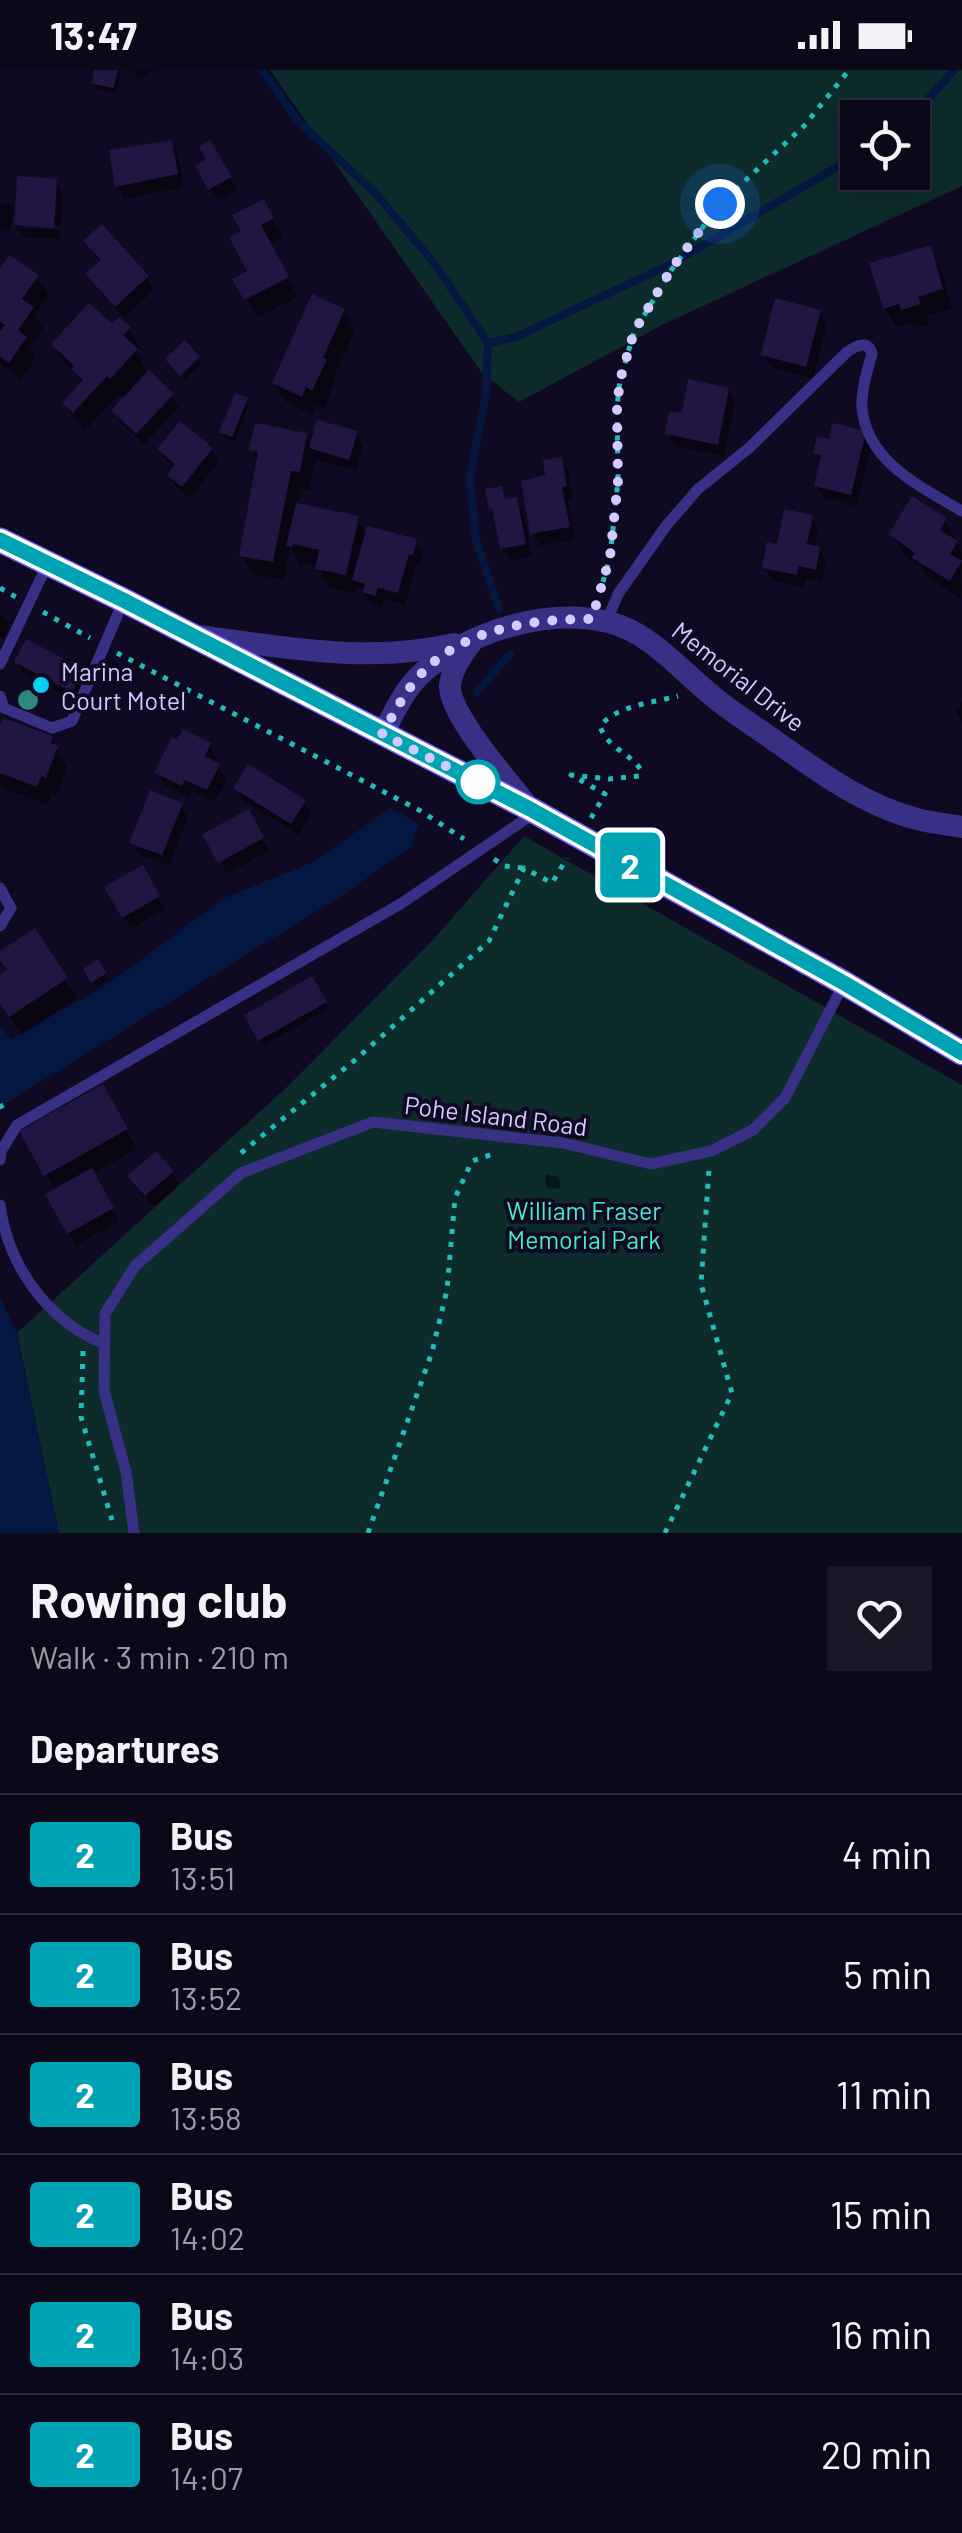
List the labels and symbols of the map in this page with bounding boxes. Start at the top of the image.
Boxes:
your location [695,179,745,229]
street label: Memorial Drive [667,615,811,737]
place label: Marina Court Motel [61,656,186,715]
marker: Marina Court Motel [30,674,52,696]
unlabelled marker [457,761,499,803]
line badge: 2 [598,832,662,898]
street label: Pohe Island Road [403,1089,589,1141]
park label: William Fraser Memorial Park [507,1195,661,1254]

